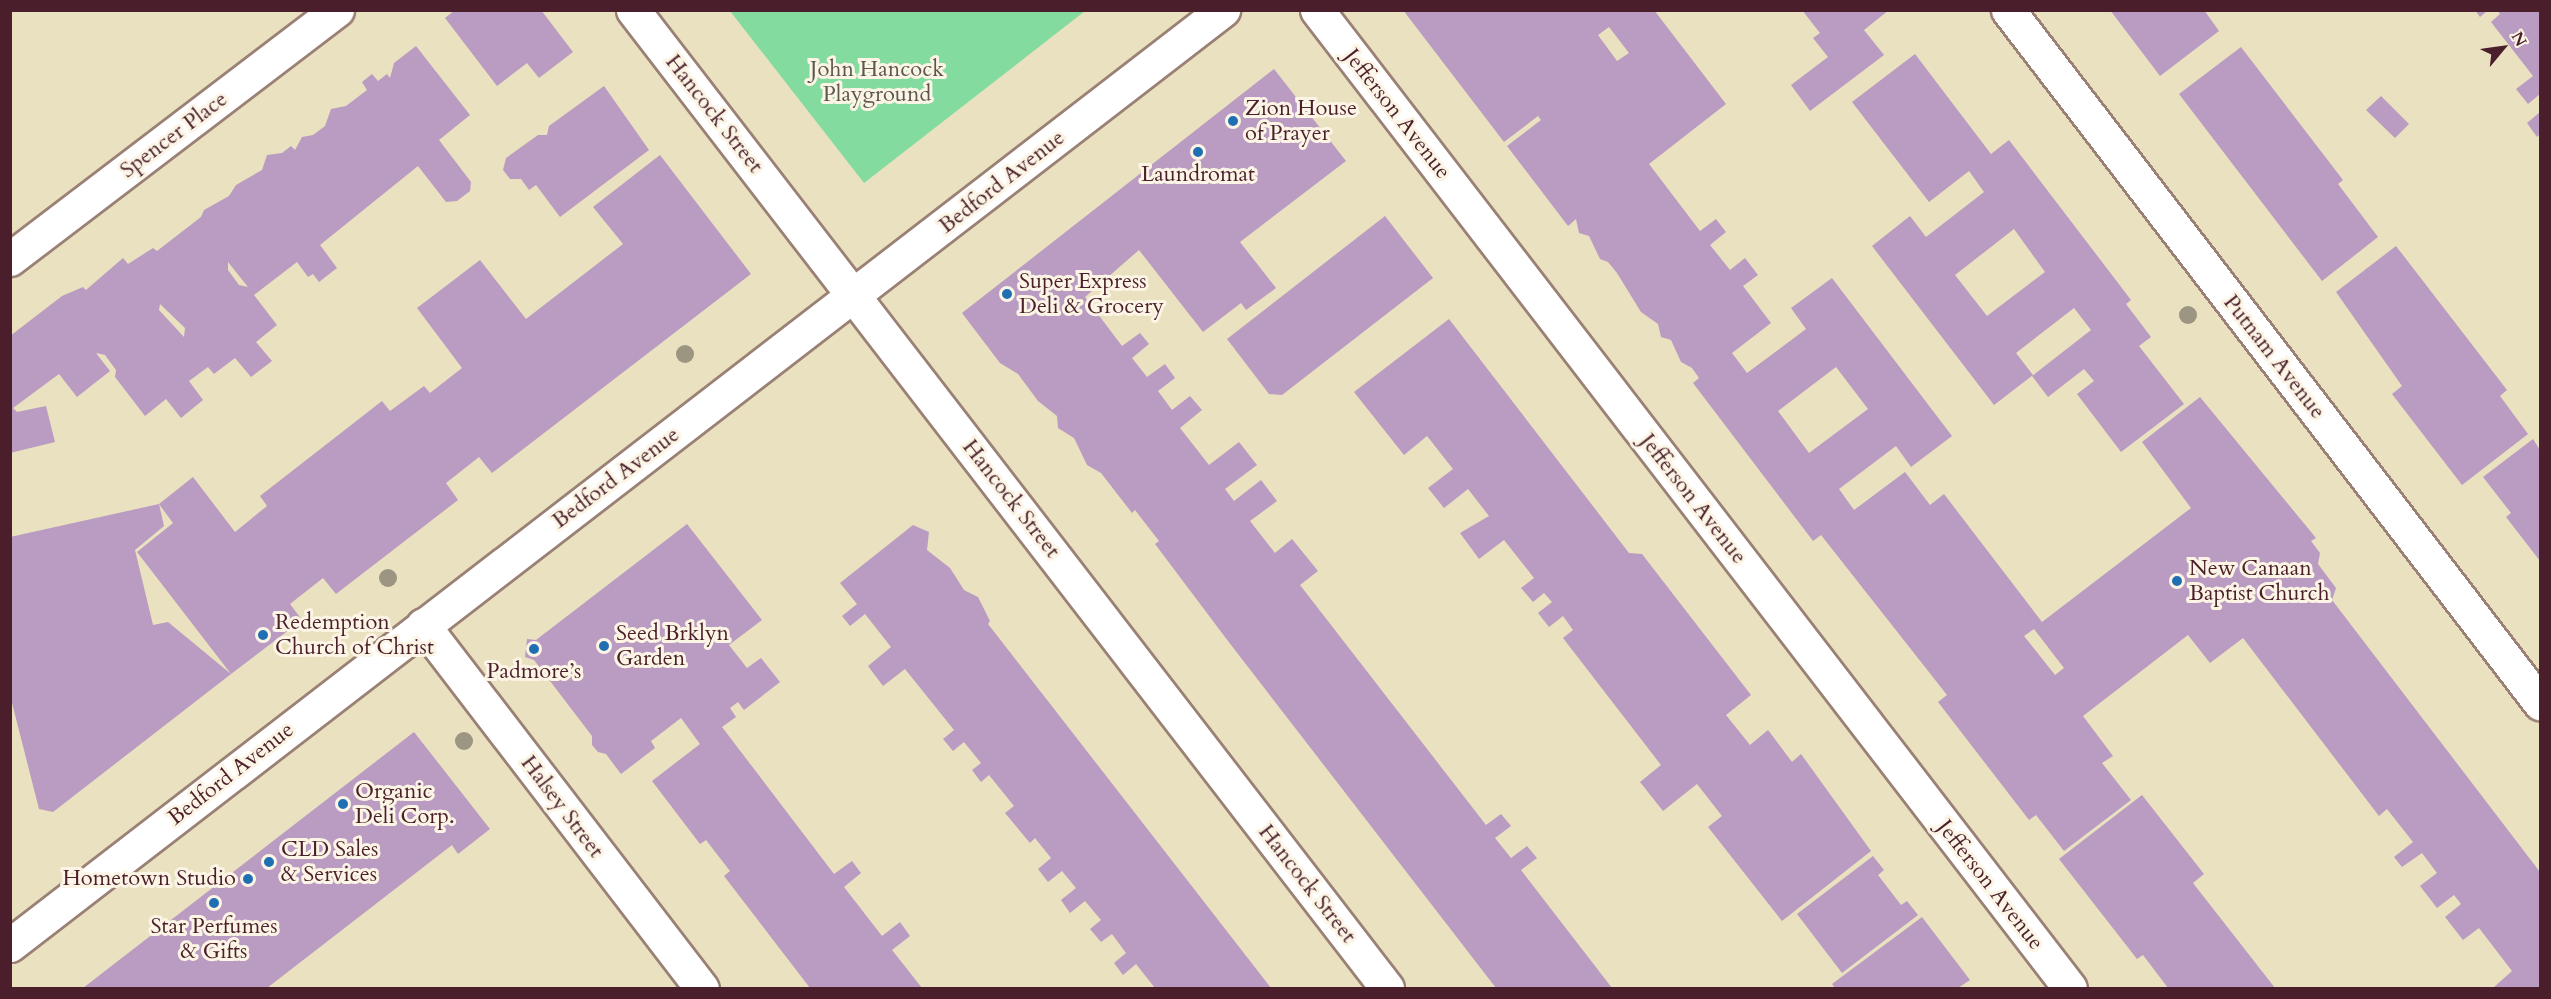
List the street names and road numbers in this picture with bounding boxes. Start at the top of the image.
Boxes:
street label: Jefferson Avenue [1338,44,1456,184]
street label: Hancock Street [660,50,768,178]
street label: Spencer Place [115,86,233,184]
street label: Bedford Avenue [934,125,1070,239]
street label: Putnam Avenue [2217,290,2331,424]
street label: Bedford Avenue [547,422,685,534]
street label: Jefferson Avenue [1634,429,1752,569]
street label: Hancock Street [957,435,1065,563]
street label: Bedford Avenue [163,717,299,831]
street label: Halsey Street [515,751,609,863]
street label: Jefferson Avenue [1931,815,2049,955]
street label: Hancock Street [1253,820,1361,948]

